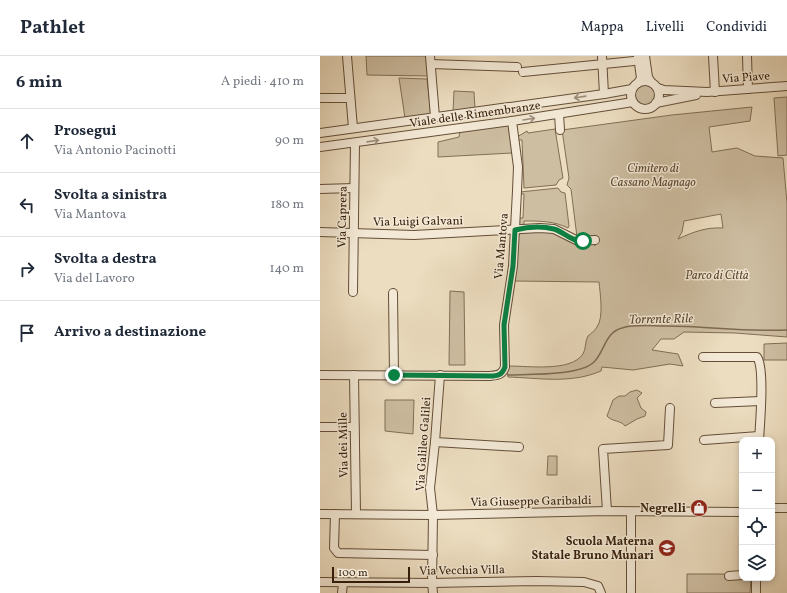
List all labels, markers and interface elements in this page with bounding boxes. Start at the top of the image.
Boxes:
text: Pathlet [20,15,85,41]
text: Mappa [581,18,624,37]
text: Livelli [646,18,684,37]
text: Condividi [706,18,767,37]
street label: Via Piave [722,68,771,88]
text: 6 min [16,71,62,94]
text: A piedi · 410 m [221,73,304,91]
one-way arrow [574,94,587,101]
street label: Viale delle Rimembranze [409,98,542,132]
one-way arrow [522,115,535,123]
text: Prosegui [54,121,117,142]
icon: ahead [16,130,38,152]
text: 90 m [275,132,304,150]
one-way arrow [366,137,379,145]
text: Via Antonio Pacinotti [54,142,176,160]
park label: Cimitero di Cassano Magnago [610,161,696,191]
text: Svolta a sinistra [54,185,167,206]
street label: Via Caprera [334,186,352,248]
icon: left [16,194,38,216]
text: 180 m [270,196,304,214]
text: Via Mantova [54,206,126,224]
street label: Via Mantova [491,212,513,280]
street label: Via Luigi Galvani [373,213,464,231]
route start [574,232,592,250]
text: Svolta a destra [54,249,157,270]
icon: right [16,258,38,280]
text: 140 m [270,260,304,278]
park label: Parco di Città [685,268,749,284]
text: Via del Lavoro [54,270,135,288]
water label: Torrente Rile [629,310,694,330]
icon: arrive [16,322,38,344]
text: Arrivo a destinazione [54,322,206,343]
route end [385,366,403,384]
street label: Via Galileo Galilei [413,396,435,492]
street label: Via dei Mille [335,412,353,478]
map controls [739,437,775,581]
button: + [739,437,775,473]
button: − [739,473,775,509]
street label: Via Giuseppe Garibaldi [470,493,592,511]
shop icon: Negrelli [689,498,709,518]
place label: Negrelli [640,501,686,517]
button: locate [739,509,775,545]
place label: Scuola Materna Statale Bruno Munari [532,534,654,564]
school or university icon: Scuola Materna Statale Bruno Munari [657,538,677,558]
button: layers [739,545,775,581]
street label: Via Vecchia Villa [419,562,505,580]
scale bar [332,565,410,584]
text: 100 m [338,566,368,581]

